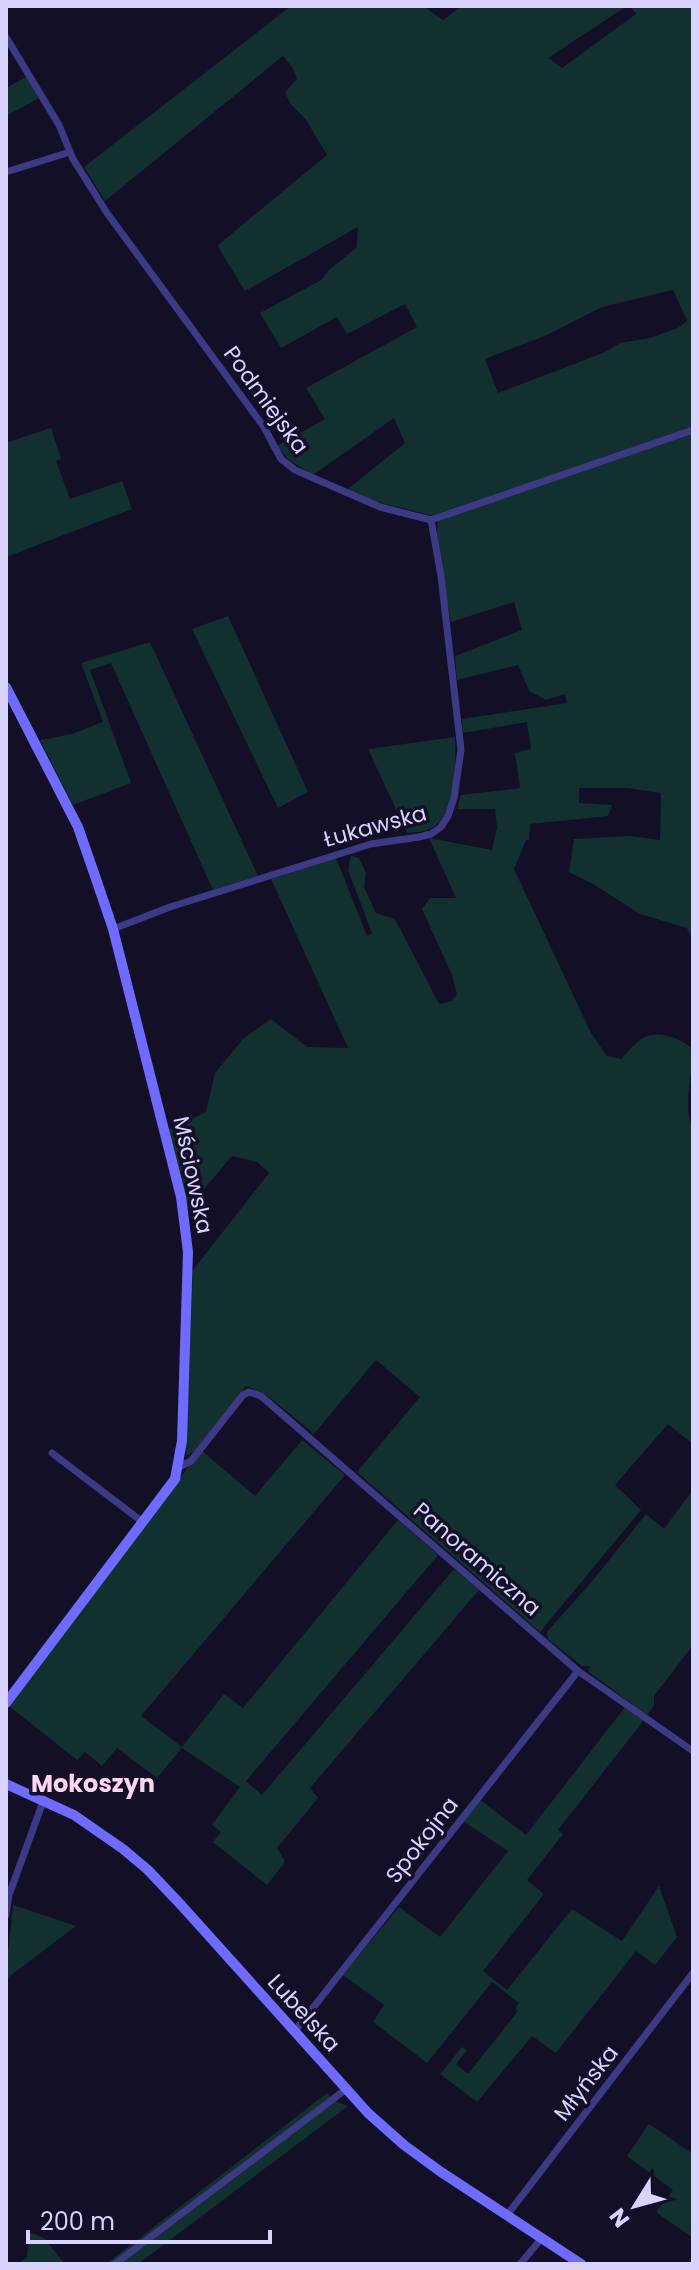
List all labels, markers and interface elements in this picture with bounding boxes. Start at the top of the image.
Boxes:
street label: Podmiejska [216,340,316,460]
street label: Łukawska [320,797,430,855]
street label: Mściowska [165,1114,221,1236]
street label: Panoramiczna [407,1495,547,1623]
district label: Mokoszyn [31,1767,155,1800]
street label: Spokojna [378,1790,466,1890]
street label: Lubelska [261,1967,347,2059]
street label: Młyńska [547,2039,625,2127]
north arrow [595,2166,675,2246]
scale bar [28,2194,270,2244]
text: N [602,2202,637,2234]
text: 200 m [40,2205,115,2238]

